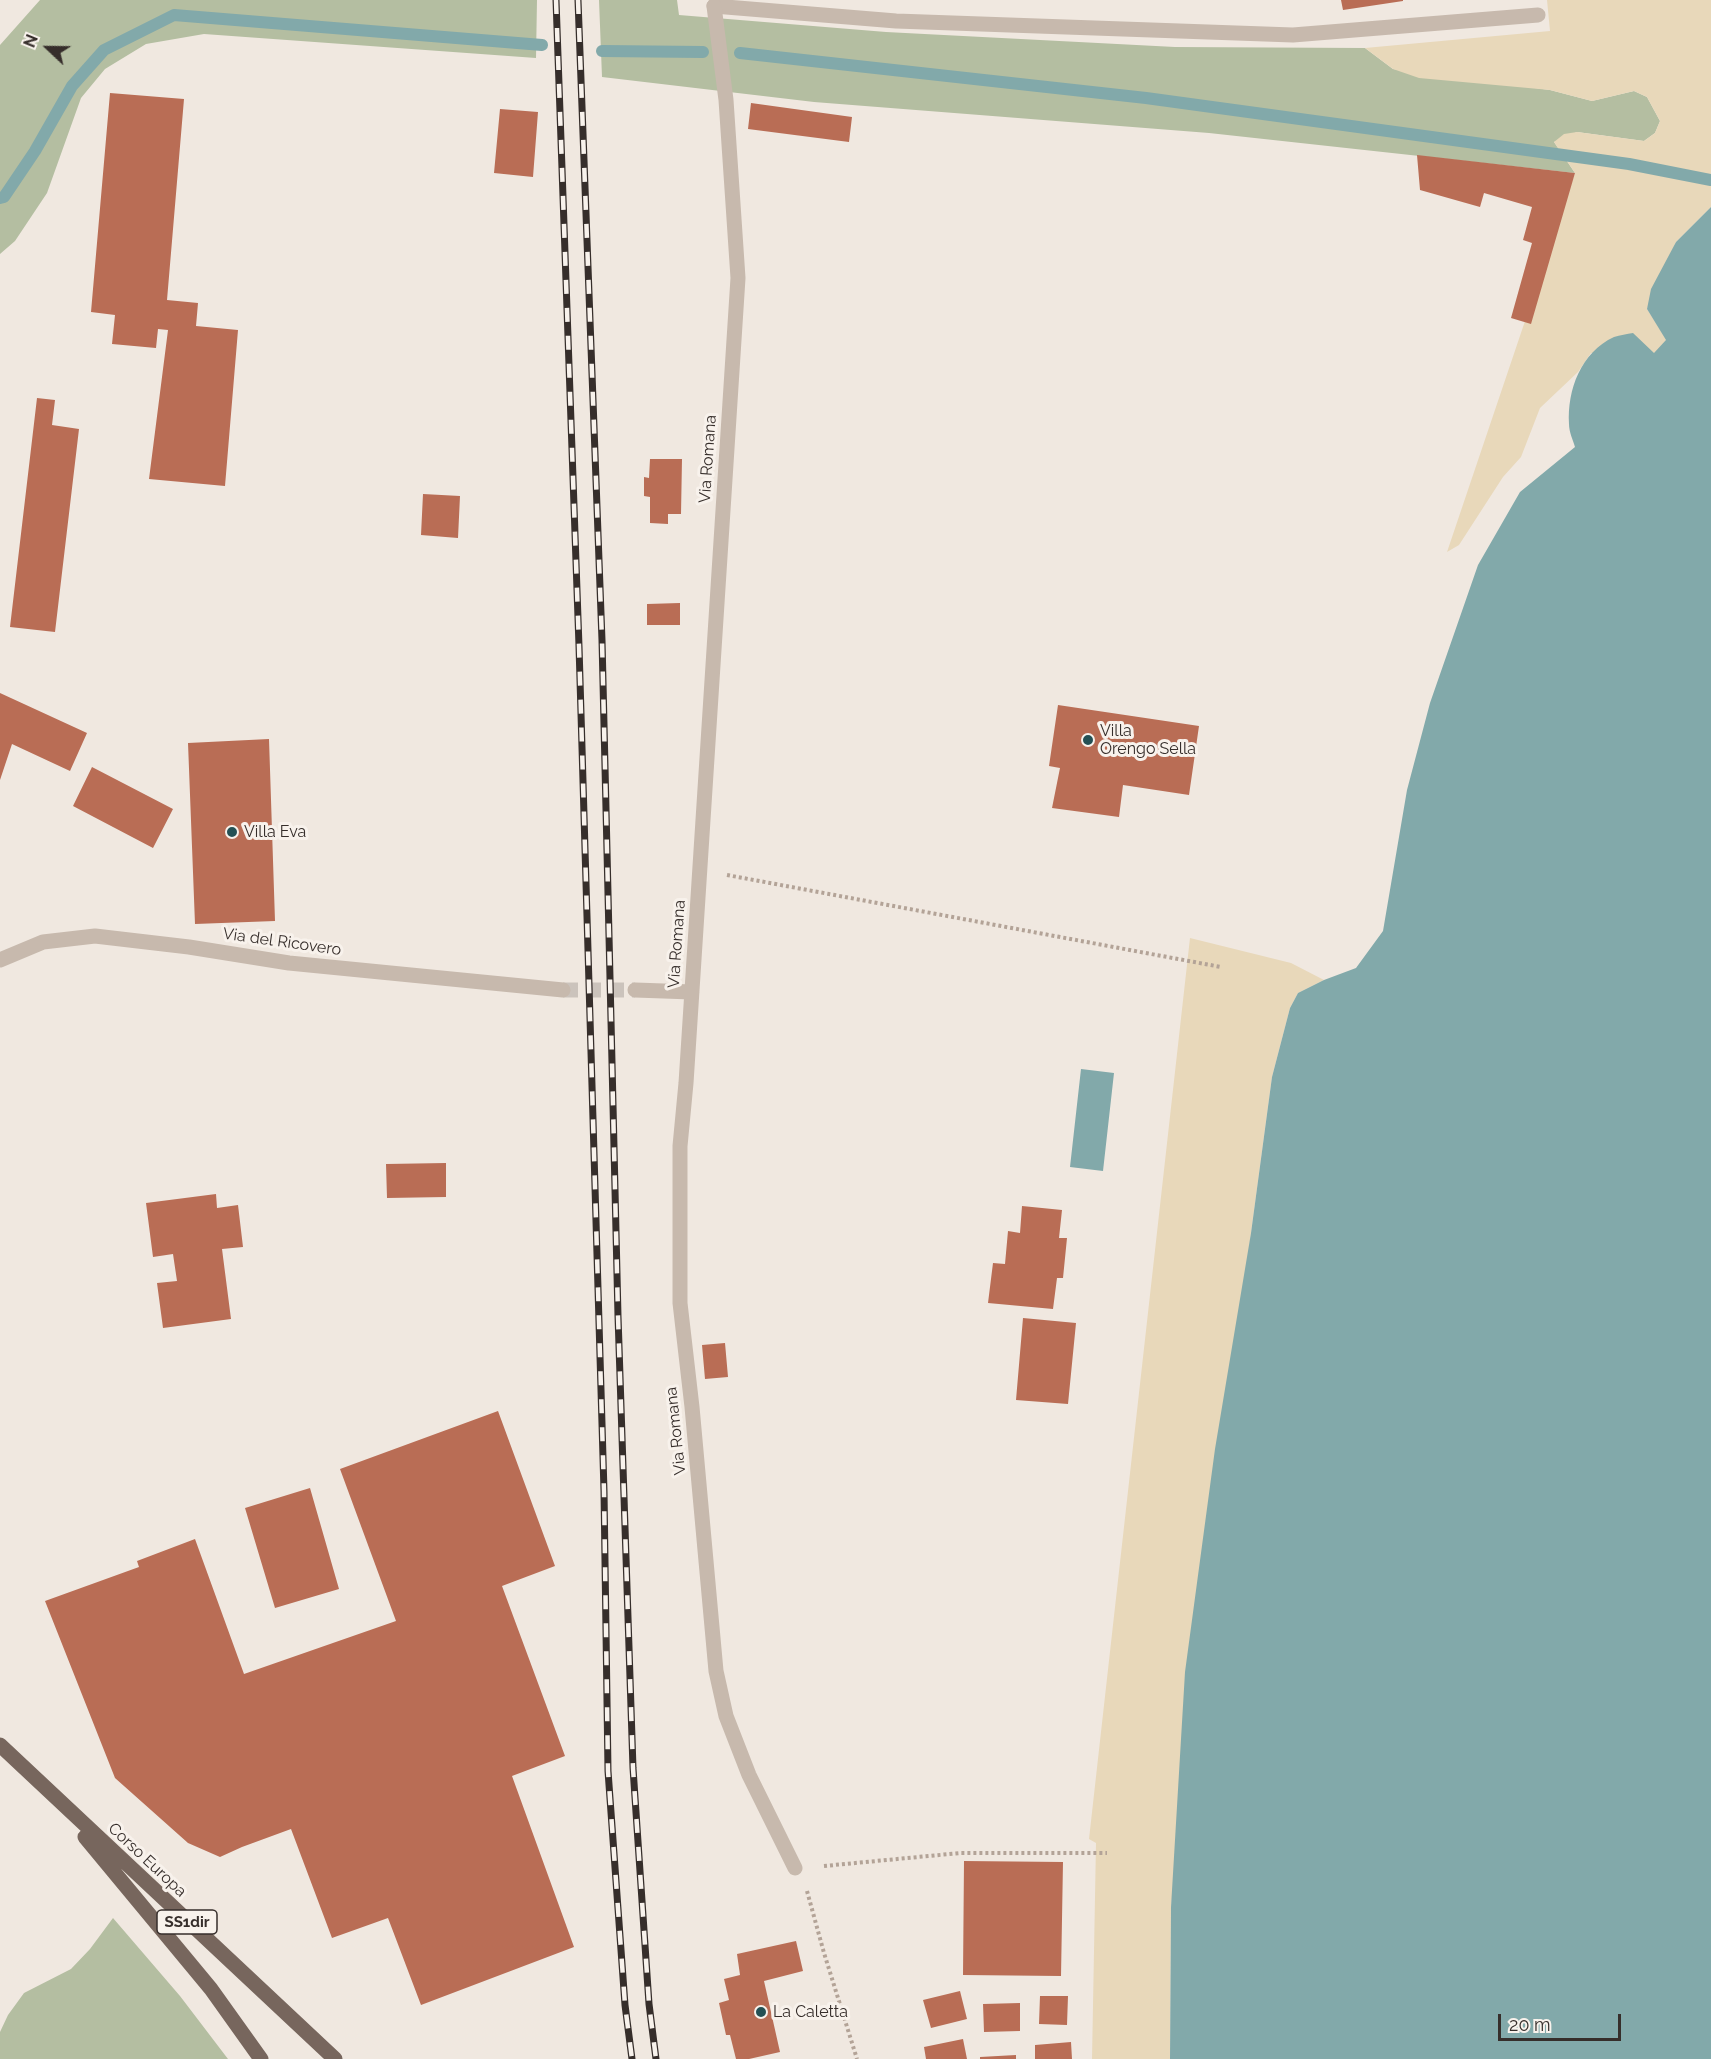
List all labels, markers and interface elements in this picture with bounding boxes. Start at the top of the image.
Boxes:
north arrow [18,18,78,78]
text: N [20,32,42,50]
street label: Via Romana [695,414,721,504]
place label: Villa Orengo Sella [1100,721,1196,759]
marker: Villa Orengo Sella [1081,733,1095,747]
place label: Villa Eva [244,822,306,842]
marker: Villa Eva [225,825,239,839]
street label: Via Romana [664,899,690,989]
street label: Via del Ricovero [222,924,342,960]
street label: Via Romana [662,1386,690,1476]
street label: Corso Europa [104,1819,190,1901]
road number: SS1dir [157,1910,217,1934]
place label: La Caletta [773,2002,848,2022]
scale bar [1501,2002,1624,2040]
marker: La Caletta [754,2005,768,2019]
text: 20 m [1509,2014,1551,2035]

